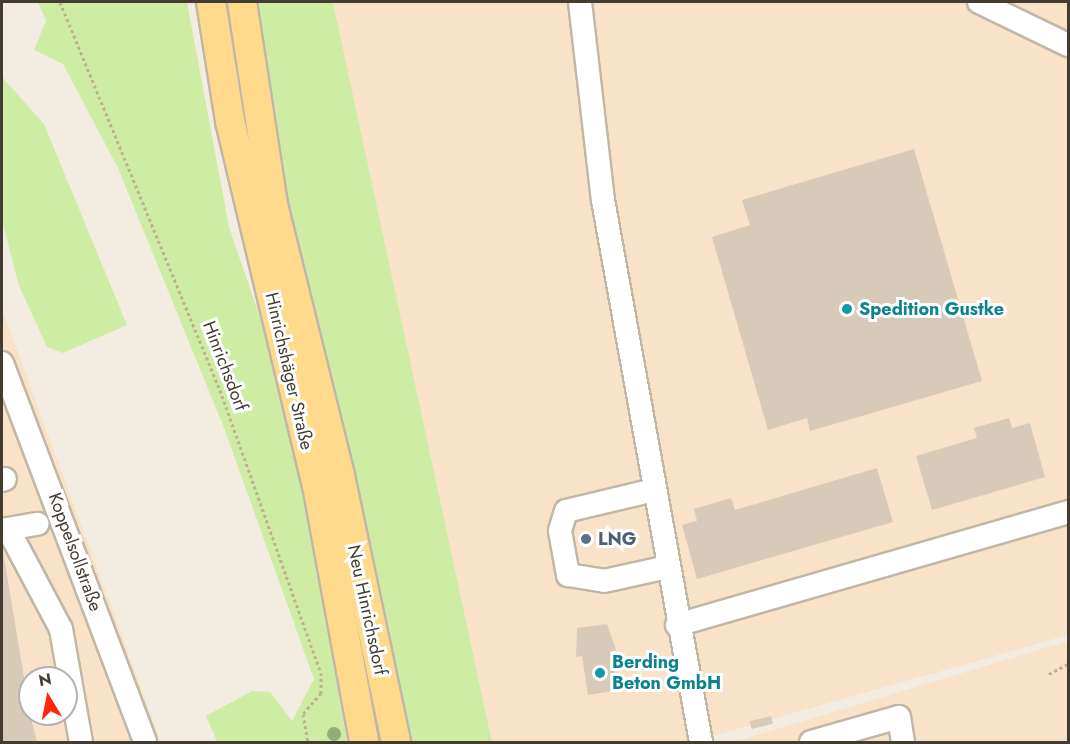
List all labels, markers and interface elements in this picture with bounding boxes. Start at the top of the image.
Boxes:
street label: Hinrichshäger Straße [260,290,318,452]
place label: Spedition Gustke [859,298,1004,320]
marker: Spedition Gustke [840,302,854,316]
street label: Hinrichsdorf [198,318,252,414]
street label: Koppelsollstraße [44,490,106,614]
place label: LNG [598,528,636,550]
marker: LNG [579,532,593,546]
street label: Neu Hinrichsdorf [343,543,391,677]
place label: Berding Beton GmbH [612,652,721,694]
north arrow [18,666,78,726]
marker: Berding Beton GmbH [593,666,607,680]
text: N [37,667,53,692]

